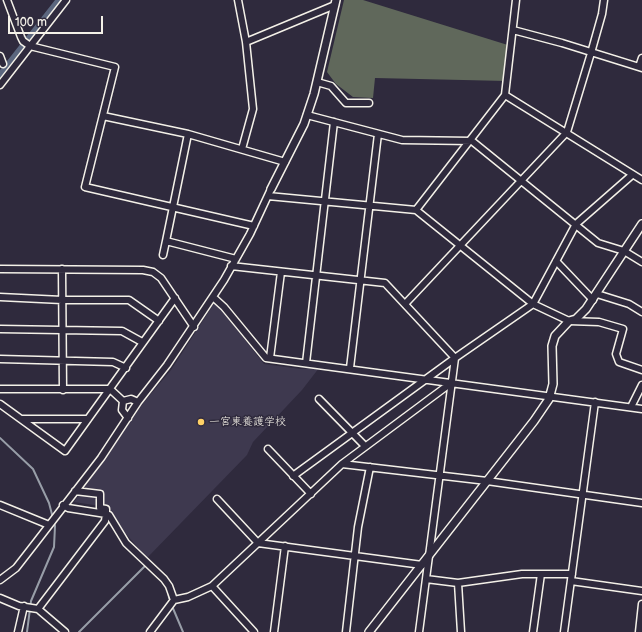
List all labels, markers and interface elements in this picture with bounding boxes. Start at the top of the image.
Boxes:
scale bar [10,8,105,34]
text: 100 m [15,15,47,30]
place label: 一宮東養護学校 [209,415,286,429]
marker: 一宮東養護学校 [196,417,206,427]

